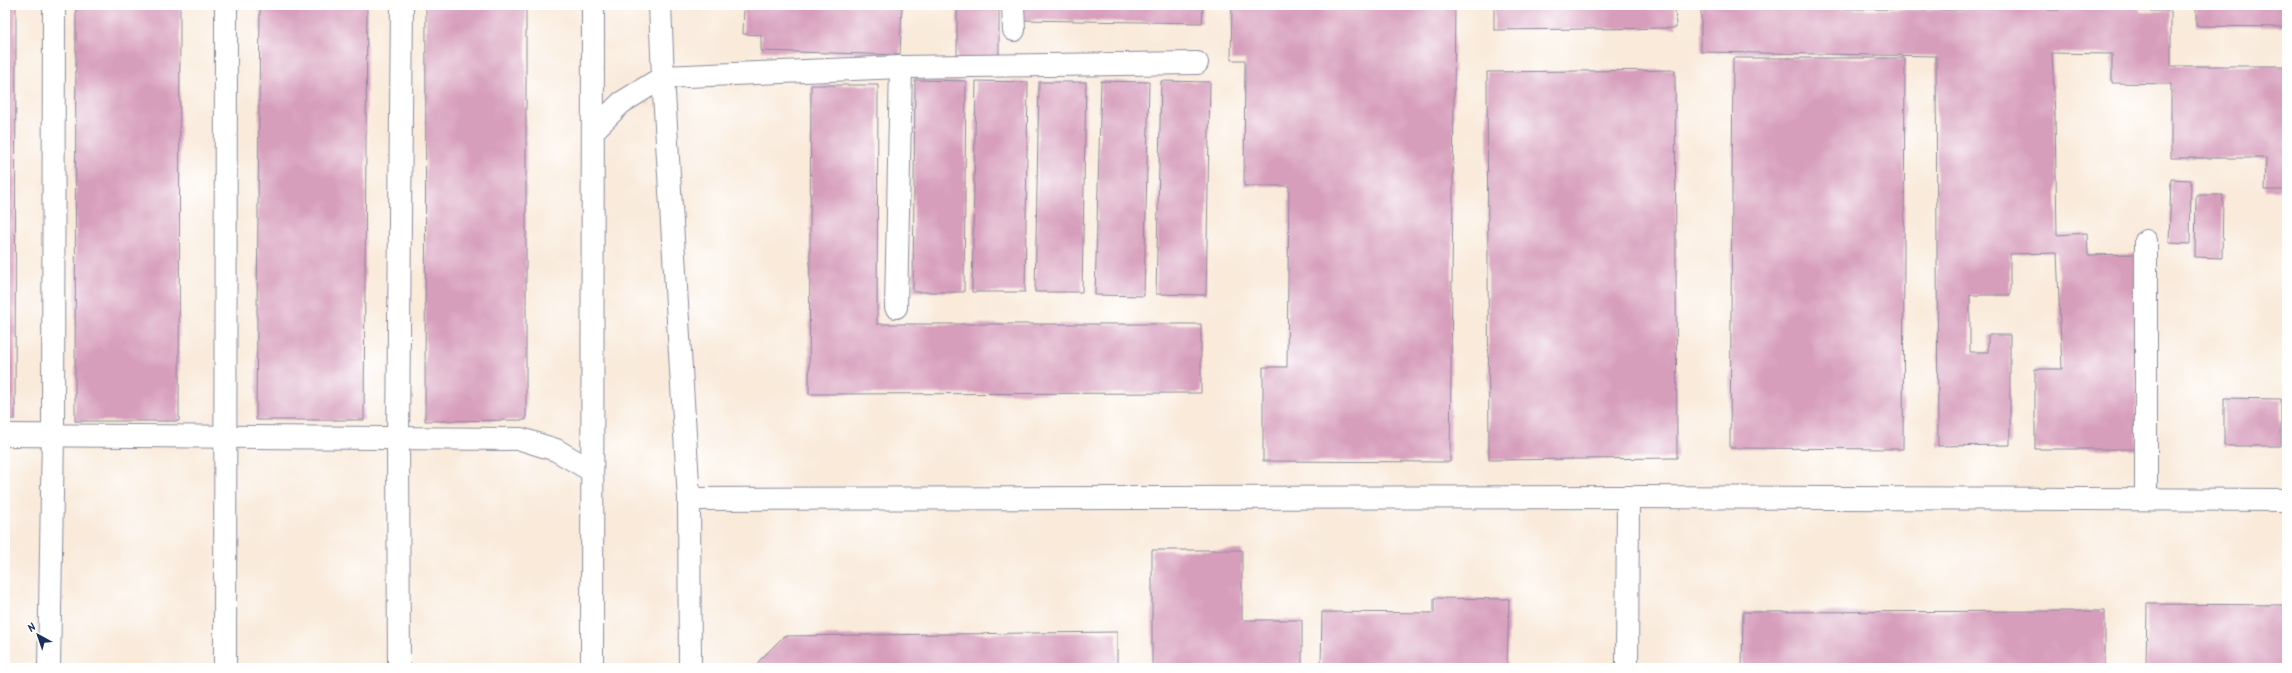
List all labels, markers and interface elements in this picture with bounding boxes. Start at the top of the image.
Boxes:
north arrow [18,615,58,655]
text: N [24,619,41,637]

